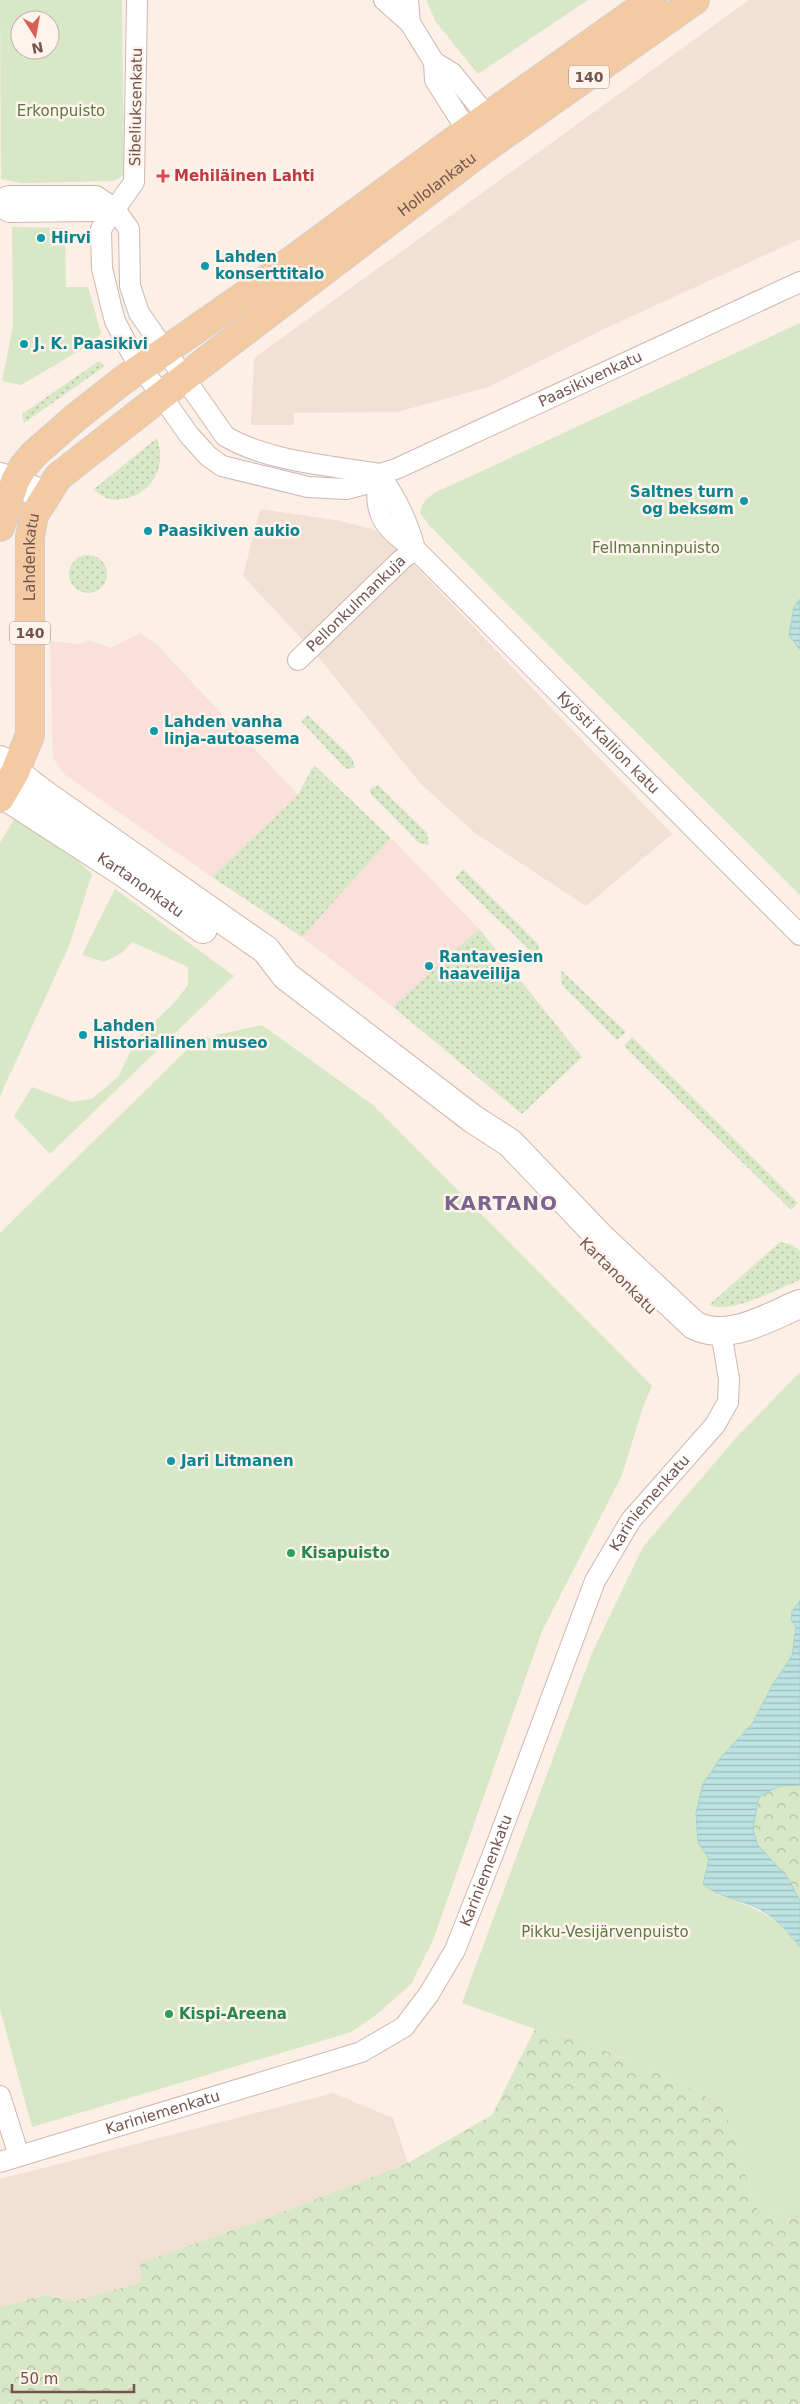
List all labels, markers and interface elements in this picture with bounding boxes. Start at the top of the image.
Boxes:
north arrow [10,10,60,60]
text: N [30,39,45,57]
street label: Sibeliuksenkatu [126,48,146,166]
road number: 140 [569,66,609,88]
park label: Erkonpuisto [17,102,105,120]
street label: Hollolankatu [394,149,480,220]
place label: Mehiläinen Lahti [174,167,315,185]
marker: Mehiläinen Lahti [156,169,170,183]
place label: Hirvi [51,229,91,247]
marker: Hirvi [35,232,47,244]
place label: Lahden konserttitalo [215,248,324,283]
marker: Lahden konserttitalo [199,260,211,272]
place label: J. K. Paasikivi [33,335,148,353]
marker: J. K. Paasikivi [18,338,30,350]
street label: Paasikivenkatu [536,347,645,411]
place label: Saltnes turn og beksøm [630,483,734,518]
marker: Saltnes turn og beksøm [738,495,750,507]
street label: Lahdenkatu [21,511,43,601]
place label: Paasikiven aukio [158,522,300,540]
marker: Paasikiven aukio [142,525,154,537]
park label: Fellmanninpuisto [592,539,720,557]
street label: Pellonkulmankuja [303,551,409,656]
road number: 140 [10,622,50,644]
street label: Kyösti Kallion katu [553,688,663,798]
place label: Lahden vanha linja-autoasema [164,713,300,748]
marker: Lahden vanha linja-autoasema [148,725,160,737]
street label: Kartanonkatu [94,849,187,921]
place label: Rantavesien haaveilija [439,948,544,983]
marker: Rantavesien haaveilija [423,960,435,972]
place label: Lahden Historiallinen museo [93,1017,268,1052]
marker: Lahden Historiallinen museo [77,1029,89,1041]
district label: KARTANO [444,1191,558,1215]
street label: Kartanonkatu [576,1234,660,1318]
street label: Kariniemenkatu [606,1451,693,1554]
place label: Jari Litmanen [180,1452,294,1470]
marker: Jari Litmanen [165,1455,177,1467]
place label: Kisapuisto [301,1544,390,1562]
marker: Kisapuisto [285,1547,297,1559]
street label: Kariniemenkatu [456,1812,516,1929]
park label: Pikku-Vesijärvenpuisto [521,1923,689,1941]
place label: Kispi-Areena [179,2005,287,2023]
marker: Kispi-Areena [163,2008,175,2020]
street label: Kariniemenkatu [103,2087,222,2138]
scale bar [12,2362,135,2394]
text: 50 m [20,2370,58,2388]

